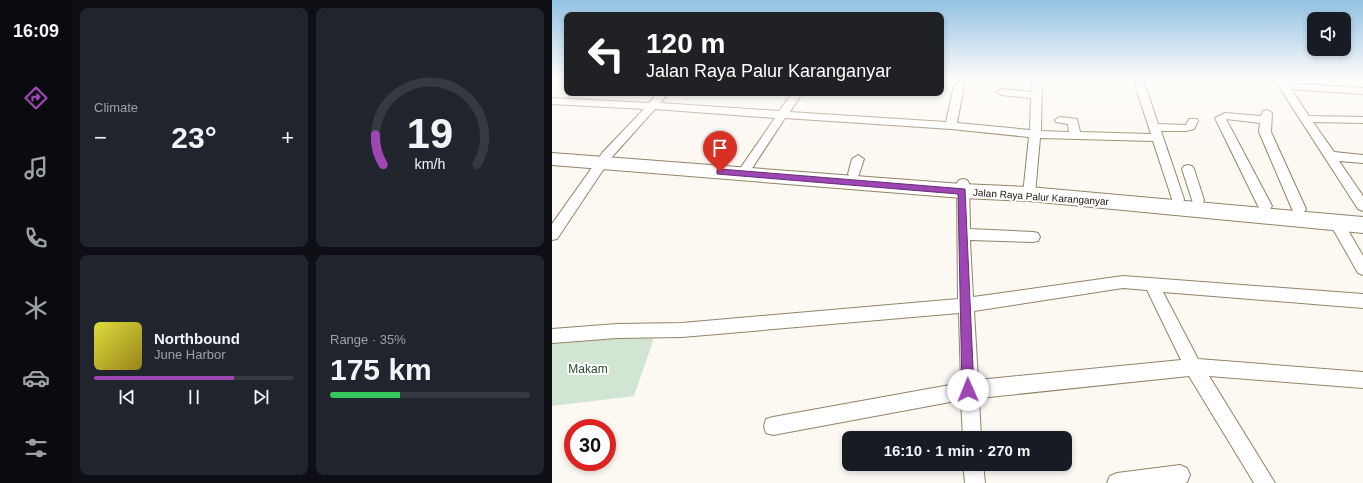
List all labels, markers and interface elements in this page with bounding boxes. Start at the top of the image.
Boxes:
map controls [1307,12,1351,56]
button: sound [1307,12,1351,56]
text: 16:09 [13,21,59,41]
icon: left [580,28,632,80]
text: 120 m [646,28,725,59]
text: Jalan Raya Palur Karanganyar [646,61,891,81]
icon: directions [22,84,50,112]
text: Climate [94,100,138,115]
text: 19 [407,110,453,157]
text: 23° [171,121,217,154]
text: − [94,125,107,150]
text: + [281,125,294,150]
pin [703,131,737,172]
icon: arrive [709,137,731,159]
icon: music [22,154,50,182]
text: km/h [415,156,446,172]
street label: Jalan Raya Palur Karanganyar [973,187,1110,207]
icon: phone [22,224,50,252]
icon: climate [22,294,50,322]
text: Northbound [154,330,240,347]
text: Range · 35% [330,332,406,347]
text: June Harbor [154,347,226,362]
text: 175 km [330,353,432,386]
park label: Makam [568,362,608,376]
icon: car [22,364,50,392]
position arrow [947,369,989,411]
icon: previous [116,386,138,408]
icon: pause [183,386,205,408]
icon: next [250,386,272,408]
speed limit sign: 30 [564,419,616,471]
icon: filters [22,434,50,462]
text: 16:10 · 1 min · 270 m [884,442,1030,459]

